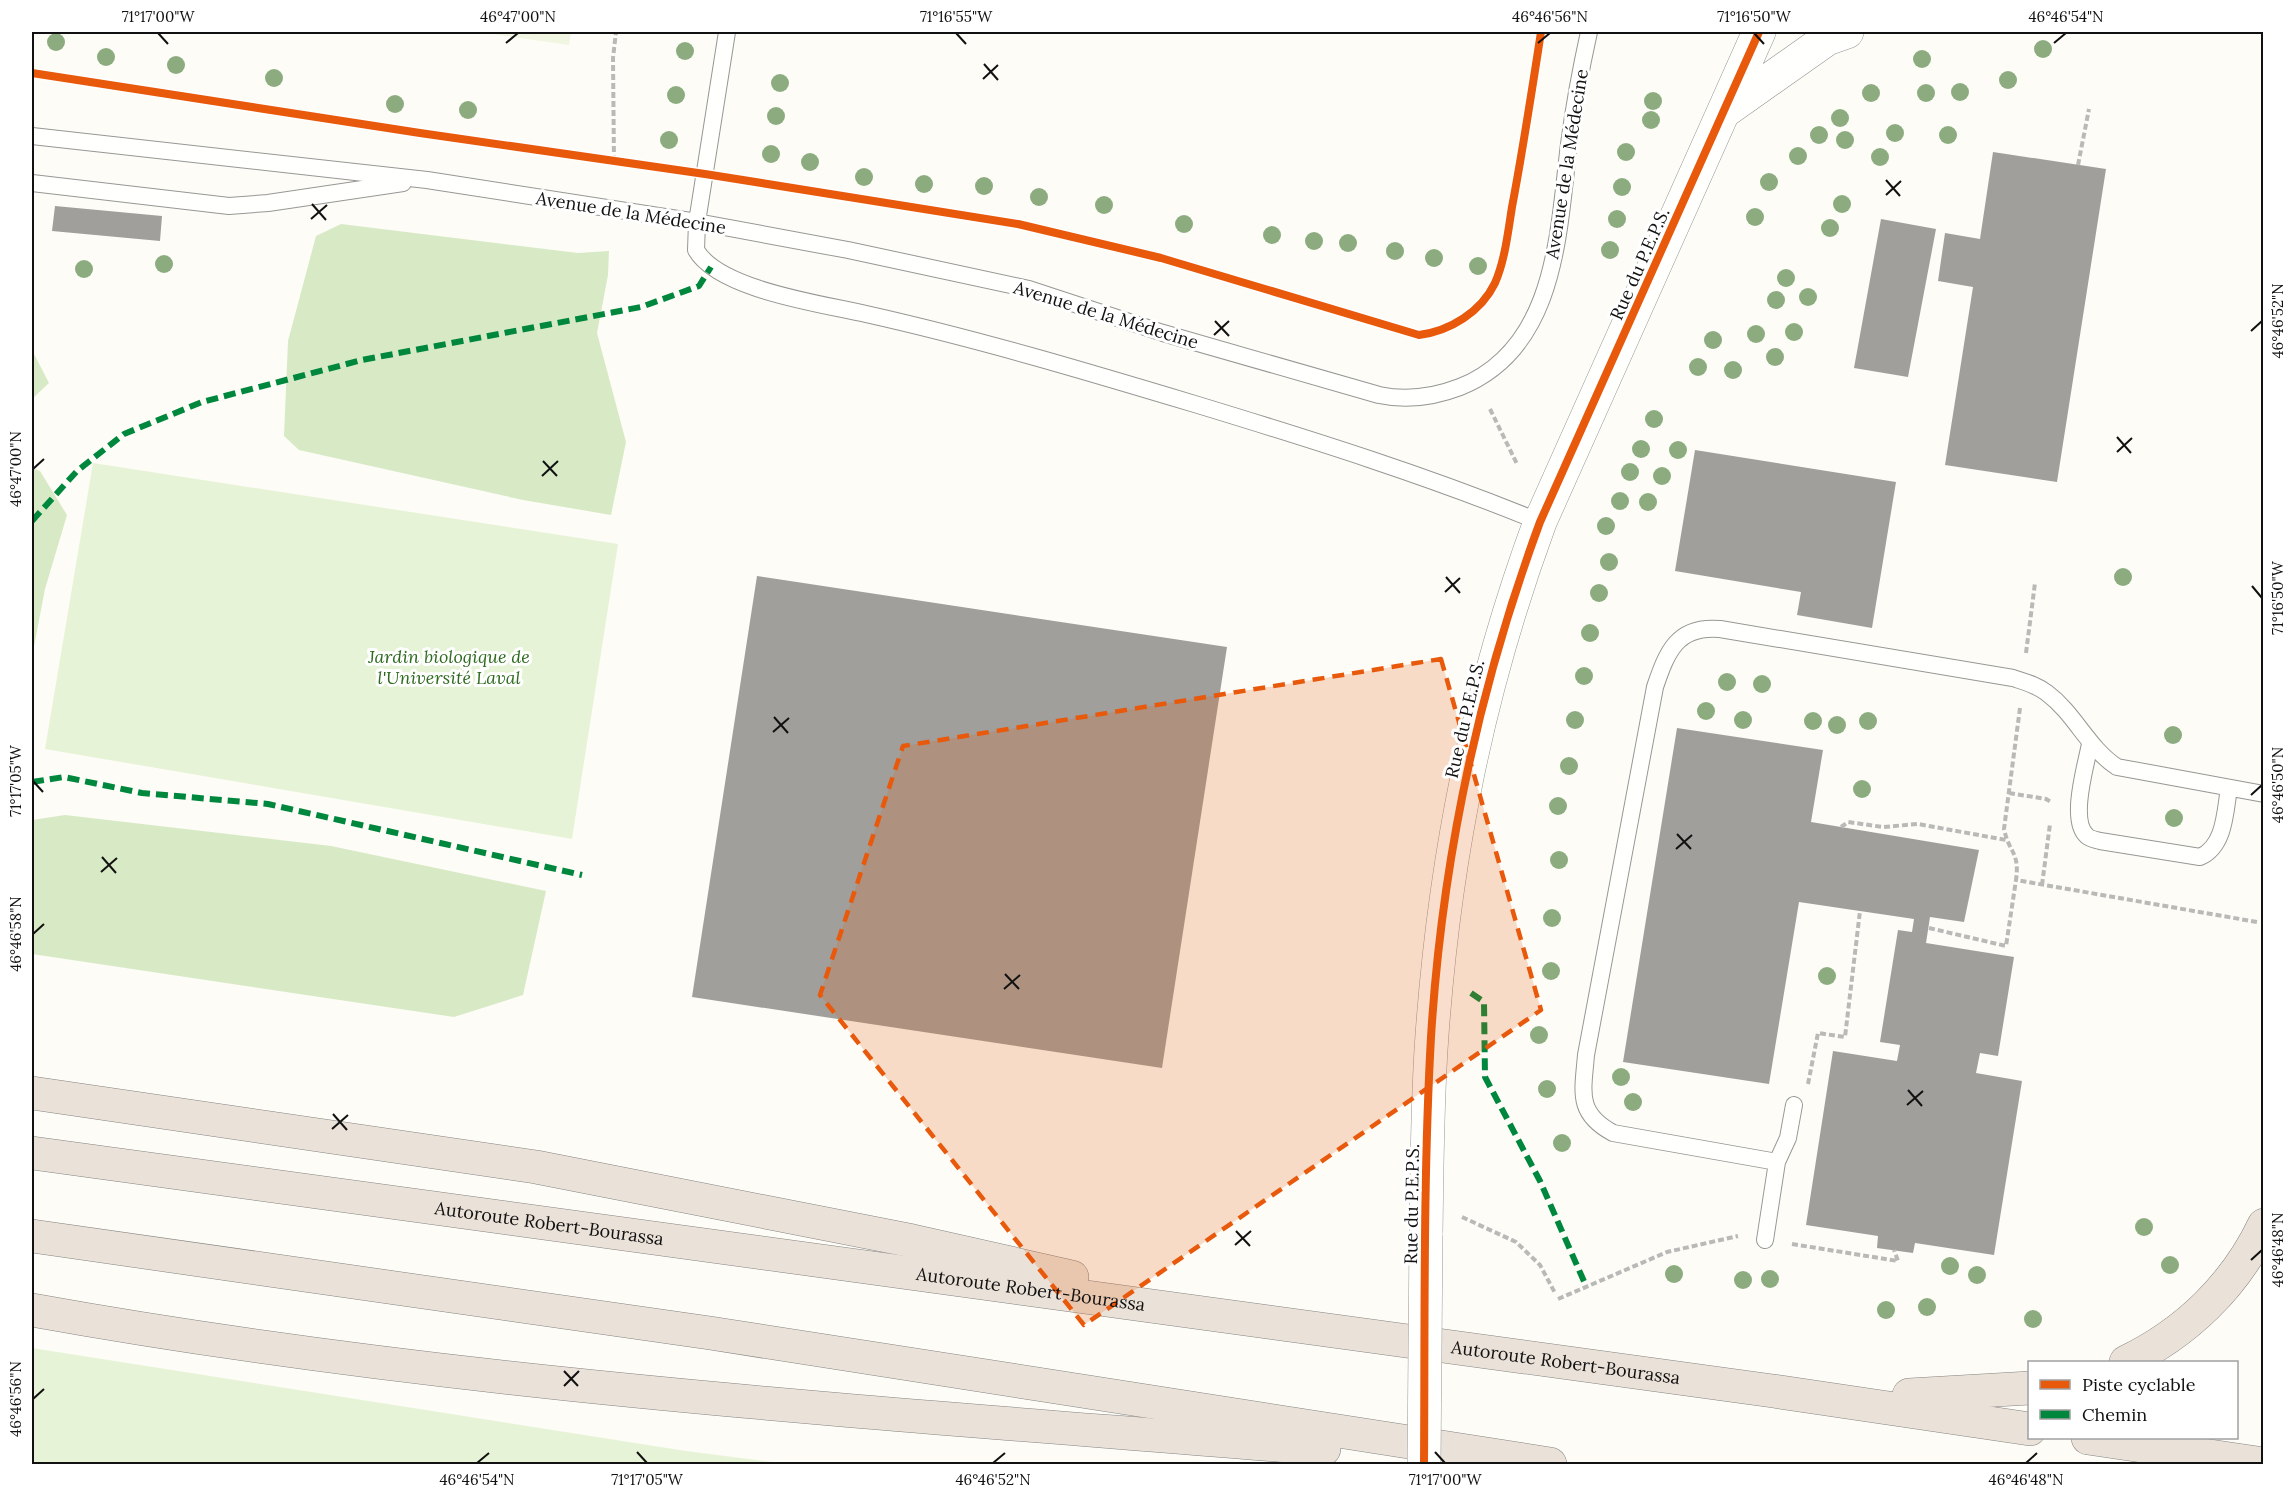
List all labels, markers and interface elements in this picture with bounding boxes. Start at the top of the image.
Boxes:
text: 71°17'00"W [122,7,195,26]
text: 46°47'00"N [480,7,556,26]
text: 71°16'55"W [920,7,993,26]
text: 46°46'56"N [1512,7,1588,26]
text: 71°16'50"W [1717,7,1792,26]
text: 46°46'54"N [2028,7,2104,26]
street label: Avenue de la Médecine [1540,67,1593,261]
street label: Avenue de la Médecine [534,186,728,239]
street label: Rue du P.E.P.S. [1604,204,1675,324]
street label: Avenue de la Médecine [1010,275,1201,354]
text: 46°46'52"N [2268,283,2287,359]
text: 46°47'00"N [6,431,25,507]
text: 71°16'50"W [2268,560,2287,635]
park label: Jardin biologique de l'Université Laval [367,645,530,689]
street label: Rue du P.E.P.S. [1440,657,1489,780]
text: 71°17'05"W [6,744,25,817]
text: 46°46'50"N [2268,747,2287,823]
text: 46°46'58"N [6,896,25,972]
street label: Rue du P.E.P.S. [1399,1143,1424,1265]
street label: Autoroute Robert-Bourassa [432,1196,665,1250]
text: 46°46'48"N [2268,1213,2287,1287]
street label: Autoroute Robert-Bourassa [914,1262,1147,1316]
street label: Autoroute Robert-Bourassa [1449,1335,1682,1389]
text: 46°46'56"N [6,1361,25,1437]
legend [2028,1361,2238,1439]
text: Piste cyclable [2082,1373,2196,1396]
text: Chemin [2082,1403,2147,1426]
text: 46°46'54"N [439,1470,515,1489]
text: 71°17'05"W [611,1470,684,1489]
text: 46°46'52"N [955,1470,1031,1489]
text: 71°17'00"W [1409,1470,1482,1489]
text: 46°46'48"N [1989,1470,2063,1489]

